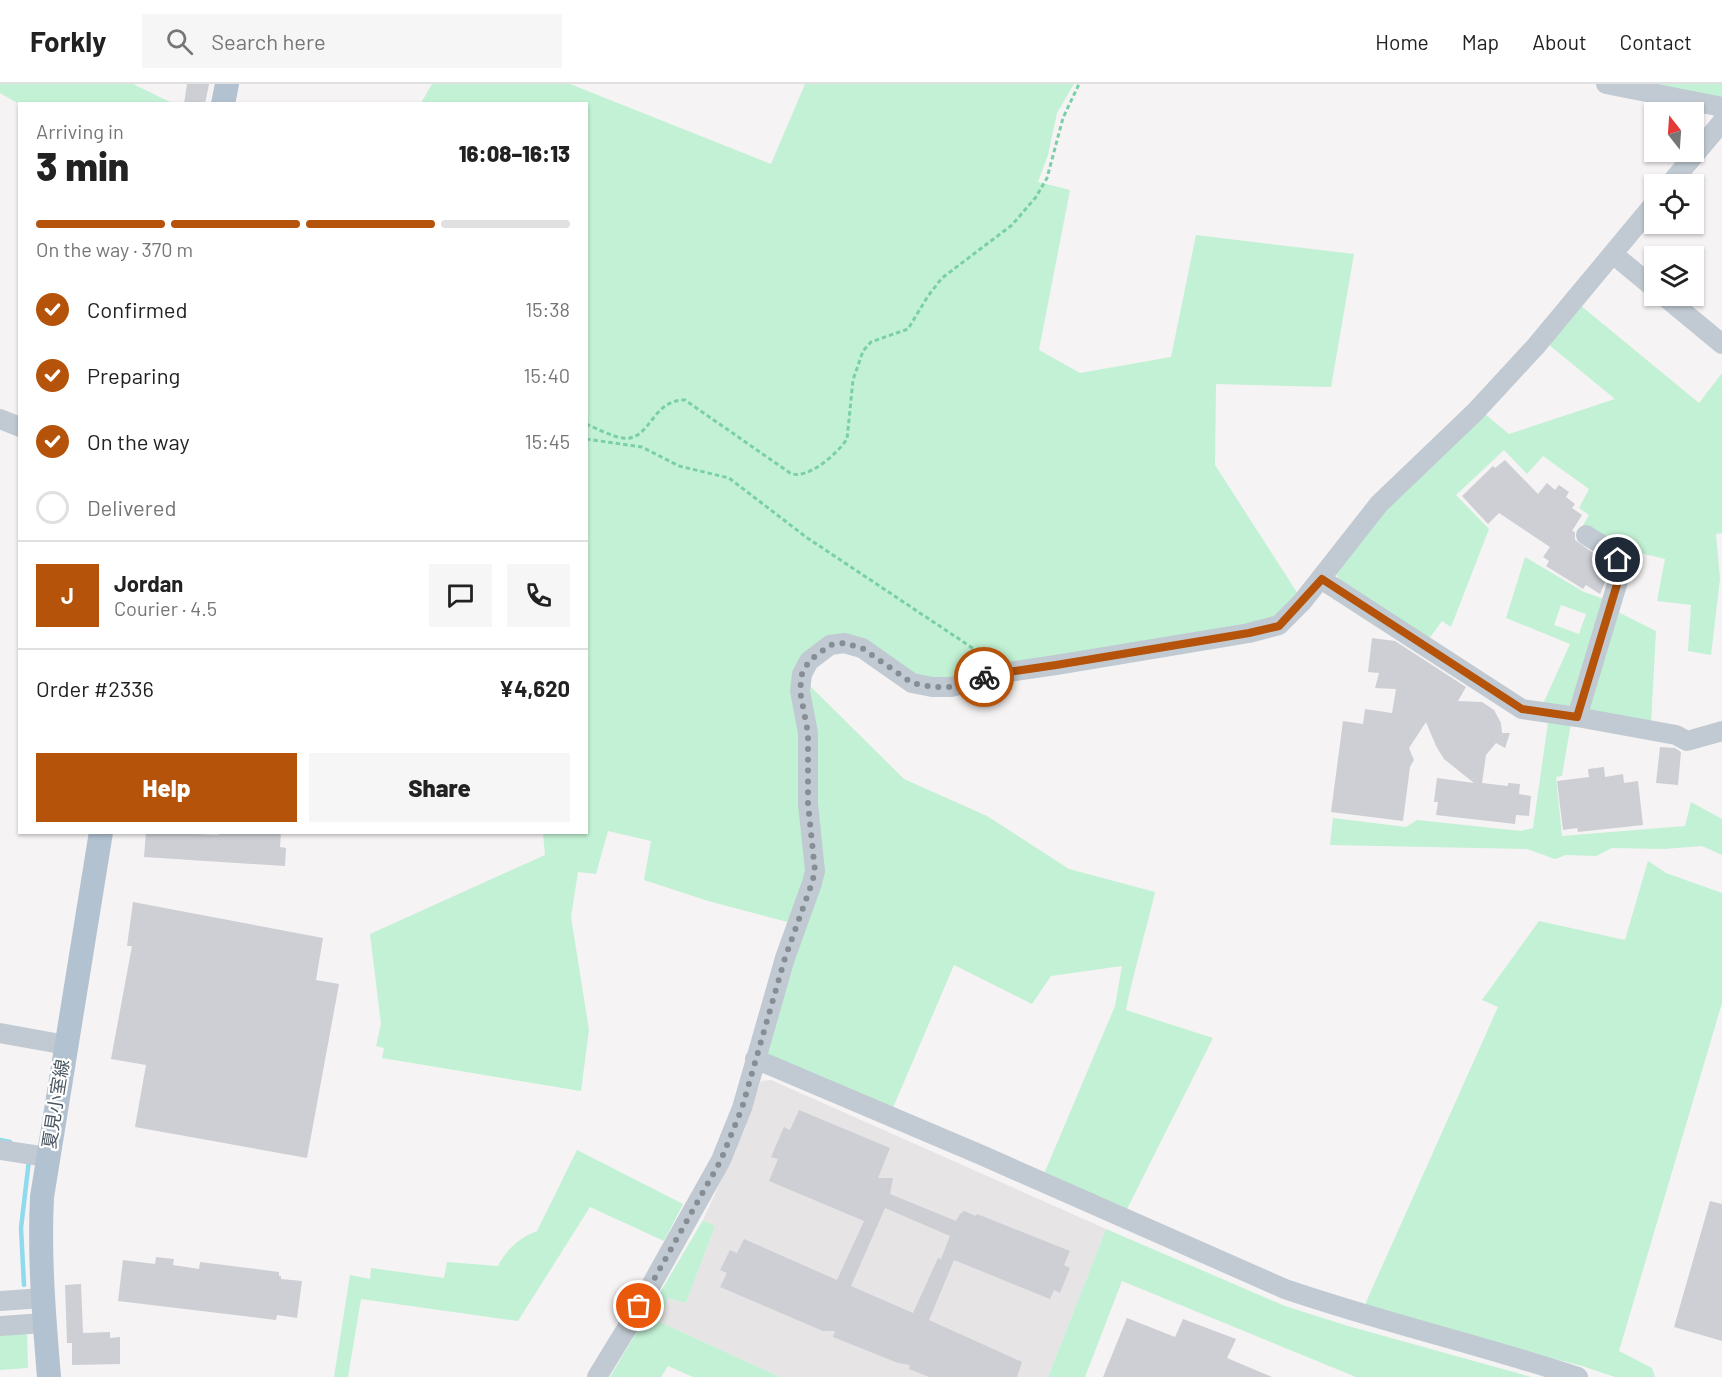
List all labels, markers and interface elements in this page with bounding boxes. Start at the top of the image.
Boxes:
search box [142,14,562,68]
text: Forkly [30,24,106,58]
icon: search [163,25,196,58]
text: Search here [211,28,326,54]
text: Home [1375,29,1429,54]
text: Map [1462,29,1499,54]
text: About [1532,29,1587,54]
text: Contact [1620,29,1692,54]
north arrow [1644,102,1704,162]
map controls [1644,102,1704,306]
text: Arriving in [36,119,124,143]
text: 16:08–16:13 [459,140,570,166]
text: 3 min [36,142,129,189]
button: locate [1644,174,1704,234]
text: On the way · 370 m [36,237,193,261]
button: layers [1644,246,1704,306]
icon: check [36,293,69,326]
text: Confirmed [87,296,187,322]
text: 15:38 [525,297,570,321]
icon: check [36,359,69,392]
text: Preparing [87,362,180,388]
text: 15:40 [524,363,570,387]
icon: check [36,425,69,458]
text: On the way [87,428,190,454]
text: 15:45 [525,429,570,453]
text: Delivered [87,494,176,520]
pin [1592,534,1643,585]
icon: home [1601,543,1634,576]
button: chat [429,564,492,627]
button: phone [507,564,570,627]
text: Jordan [114,570,183,596]
text: J [61,582,74,608]
text: Courier · 4.5 [114,596,217,620]
courier [954,647,1014,707]
icon: bike [968,661,1001,694]
text: Order #2336 [36,675,154,701]
text: ¥4,620 [499,675,570,701]
button: Help [36,753,297,822]
button: Share [309,753,570,822]
street label: 夏見小室線 [37,1058,73,1150]
pin [613,1280,664,1331]
icon: bag [622,1289,655,1322]

